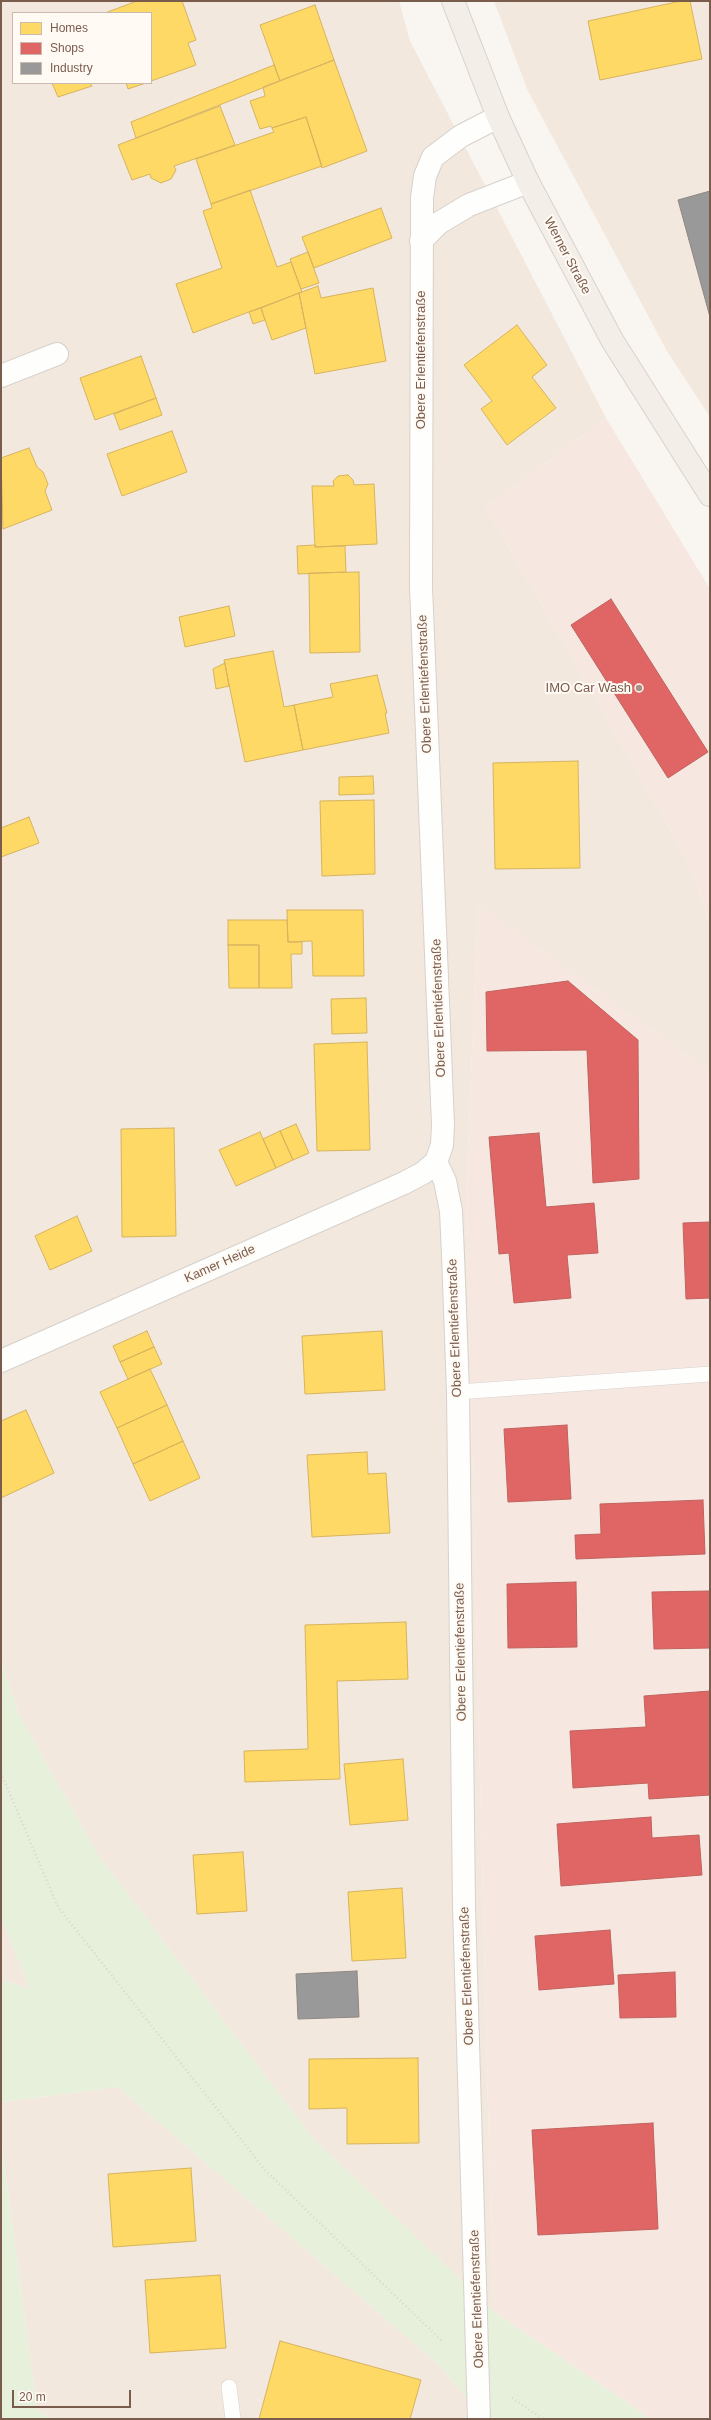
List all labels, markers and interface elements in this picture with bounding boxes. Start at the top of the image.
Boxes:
legend [12,12,152,84]
text: Homes [50,21,88,35]
text: Shops [50,41,84,55]
text: Industry [50,61,93,75]
street label: Werner Straße [540,215,594,297]
street label: Obere Erlentiefenstraße [413,291,429,429]
street label: Obere Erlentiefenstraße [415,614,435,754]
place label: IMO Car Wash [546,680,631,696]
marker: IMO Car Wash [634,683,644,693]
street label: Obere Erlentiefenstraße [429,938,449,1078]
street label: Kamer Heide [182,1241,258,1287]
street label: Obere Erlentiefenstraße [445,1258,465,1398]
street label: Obere Erlentiefenstraße [452,1583,470,1721]
street label: Obere Erlentiefenstraße [457,1906,477,2046]
street label: Obere Erlentiefenstraße [467,2229,487,2369]
scale bar [14,2382,133,2408]
text: 20 m [19,2390,46,2404]

